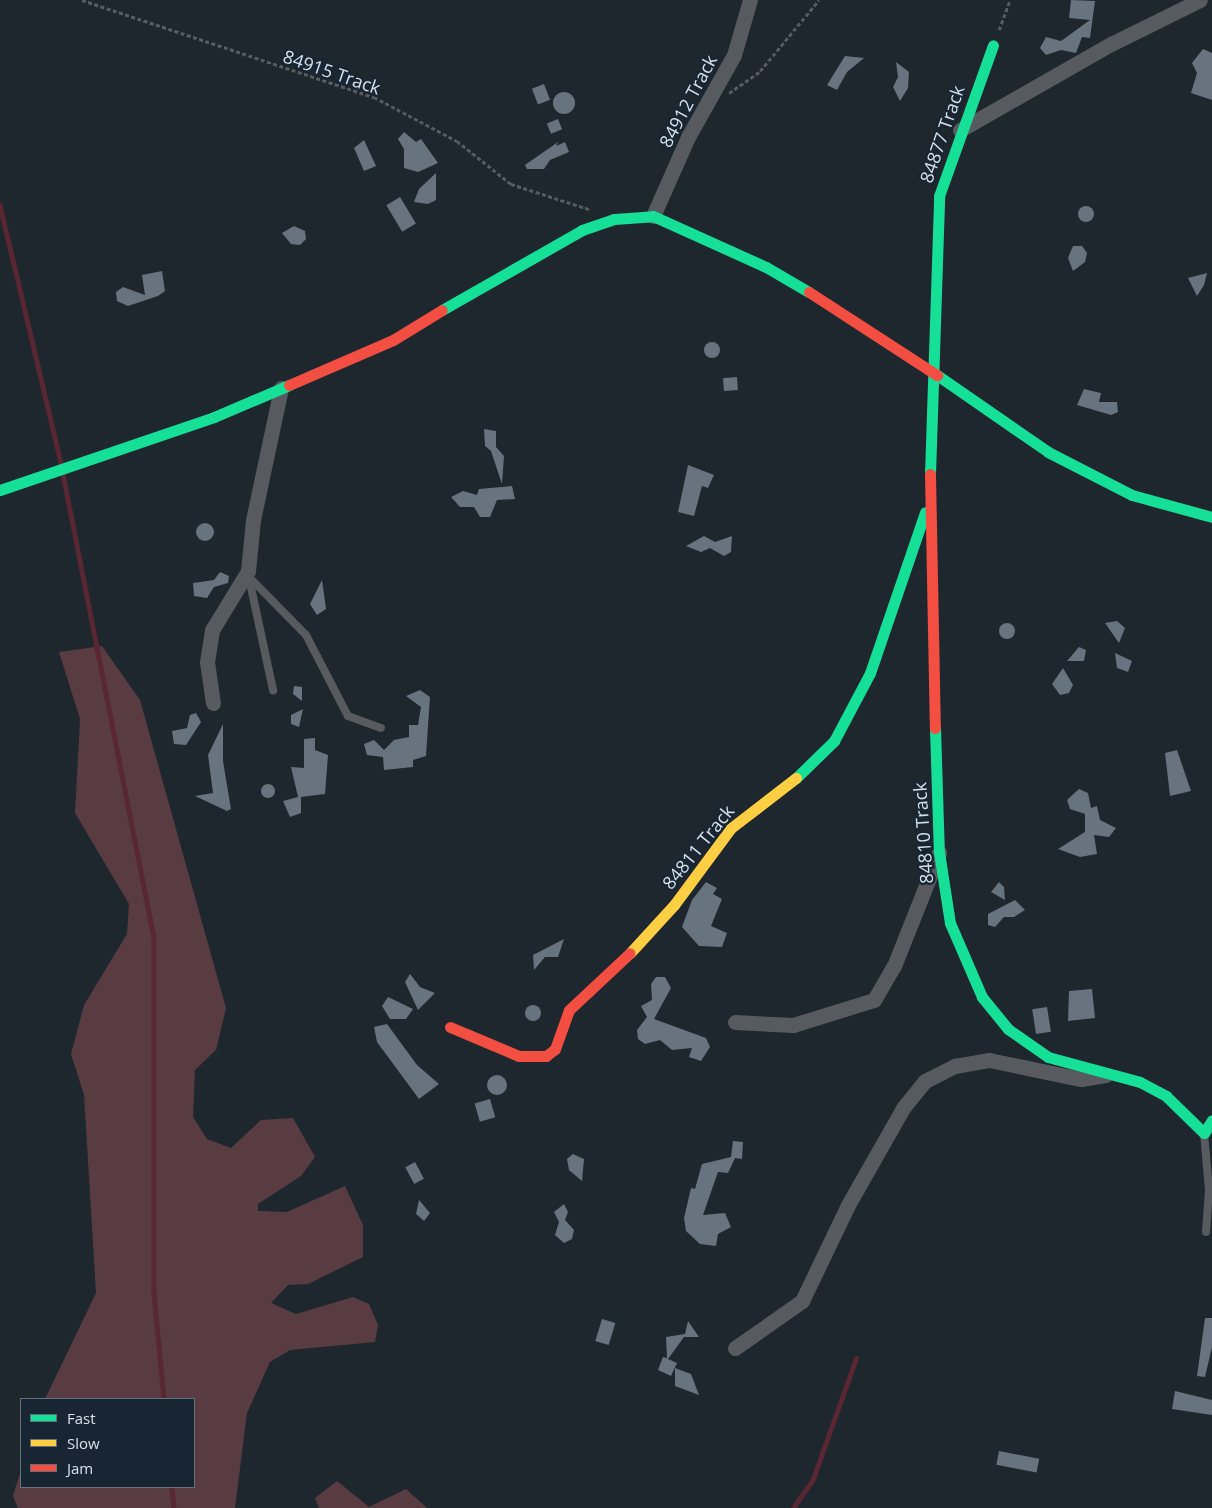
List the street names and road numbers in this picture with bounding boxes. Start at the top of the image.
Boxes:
street label: 84915 Track [281,45,383,99]
street label: 84912 Track [655,51,721,151]
street label: 84877 Track [915,83,969,185]
street label: 84810 Track [909,782,937,884]
street label: 84811 Track [658,801,738,893]

